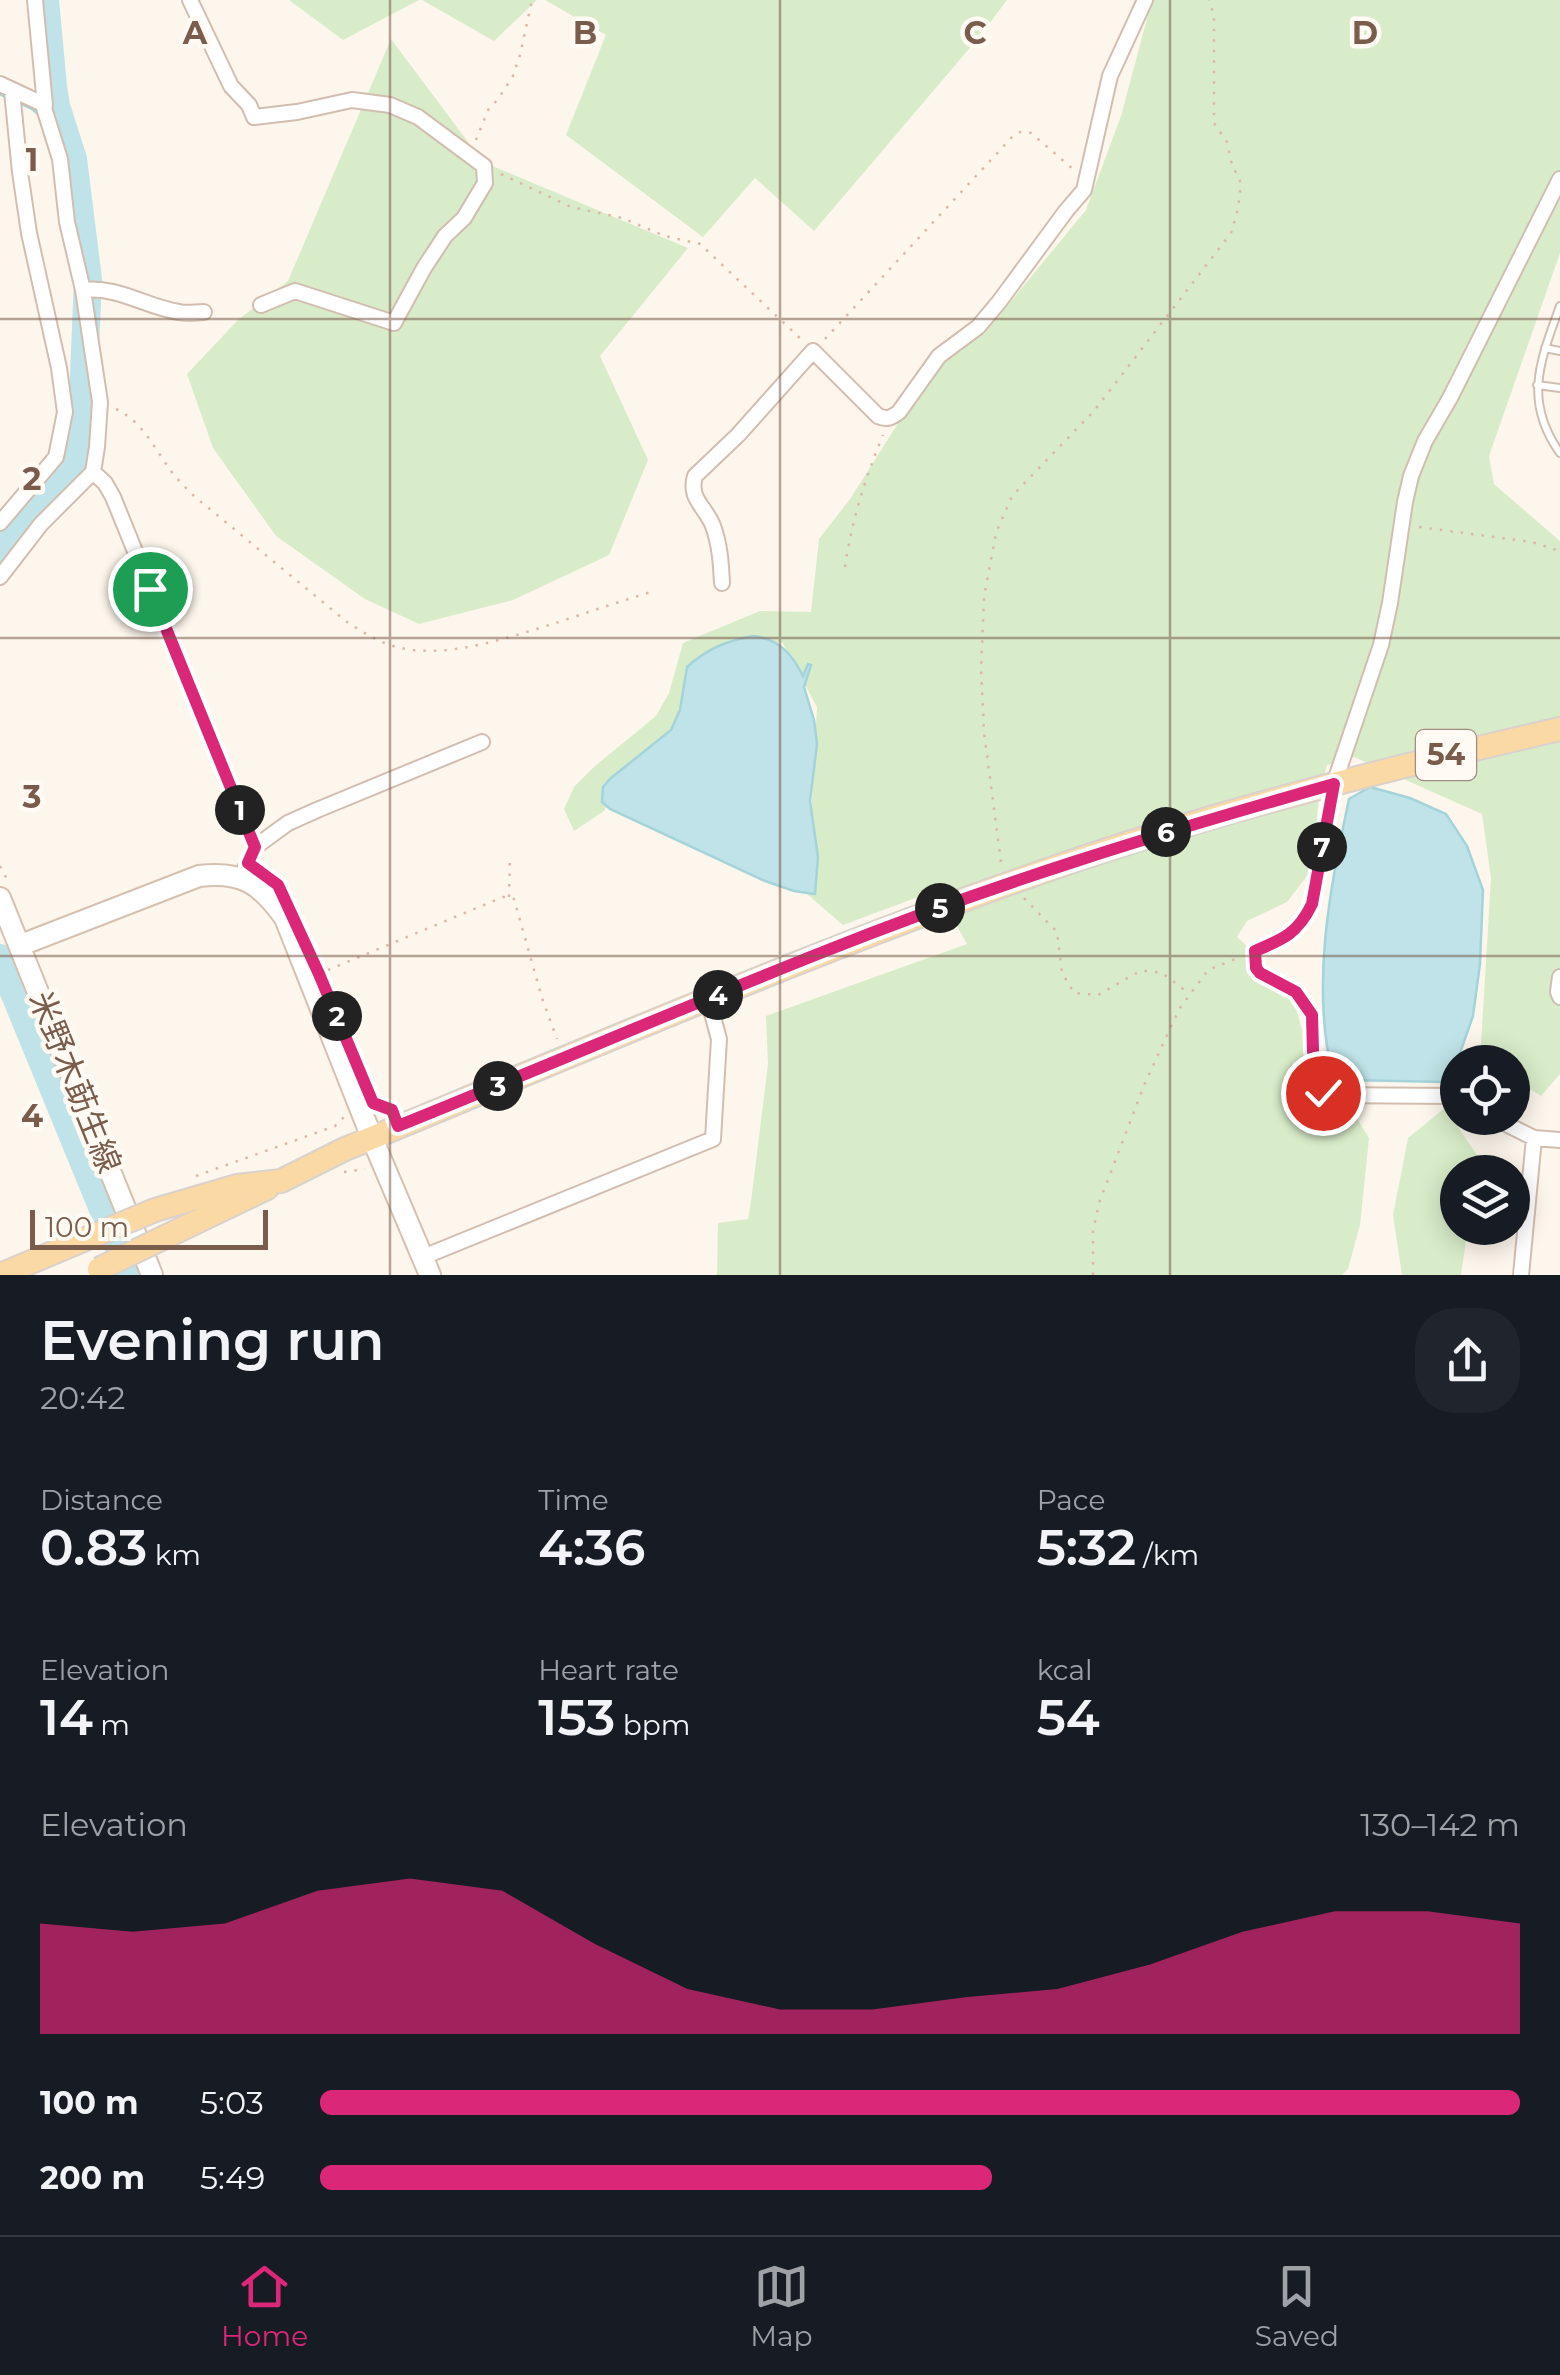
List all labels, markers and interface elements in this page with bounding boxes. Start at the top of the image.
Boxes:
text: A [182,13,208,52]
text: B [573,13,597,52]
text: C [963,13,987,52]
text: D [1352,13,1378,52]
text: 1 [26,140,38,179]
text: 2 [23,459,41,498]
pin [108,547,193,632]
icon: arrive [123,562,178,617]
road number: 54 [1416,730,1476,780]
text: 3 [22,777,41,816]
pin: 1 [215,785,265,835]
text: 1 [235,793,245,827]
pin: 6 [1141,807,1191,857]
text: 6 [1157,815,1175,849]
pin: 7 [1297,822,1347,872]
text: 7 [1313,830,1331,864]
pin: 5 [915,883,965,933]
text: 5 [932,891,948,925]
pin: 4 [693,970,743,1020]
text: 4 [708,978,728,1012]
street label: 米野木莇生線 [21,985,130,1178]
pin: 2 [312,991,362,1041]
text: 2 [329,999,345,1033]
map controls [1440,1045,1530,1245]
button: locate [1440,1045,1530,1135]
pin [1281,1051,1366,1136]
pin: 3 [473,1061,523,1111]
icon: check [1296,1066,1351,1121]
text: 3 [490,1069,506,1103]
text: 4 [21,1096,43,1135]
button: layers [1440,1155,1530,1245]
scale bar [30,1205,268,1250]
text: 100 m [45,1210,129,1244]
text: Evening run [40,1307,385,1374]
button: share [1415,1308,1520,1413]
text: 20:42 [40,1378,125,1417]
text: Distance [40,1483,163,1517]
text: Time [538,1483,609,1517]
text: Pace [1037,1483,1105,1517]
text: 0.83 [40,1517,147,1578]
text: 4:36 [538,1517,645,1578]
text: 5:32 [1037,1517,1136,1578]
text: km [147,1538,201,1572]
text: /km [1136,1538,1199,1572]
text: Elevation [40,1653,169,1687]
text: Heart rate [538,1653,679,1687]
text: kcal [1037,1653,1093,1687]
text: 14 [40,1687,93,1748]
text: 153 [538,1687,615,1748]
text: 54 [1037,1687,1100,1748]
text: m [93,1708,130,1742]
text: bpm [615,1708,690,1742]
text: Elevation [40,1805,188,1844]
text: 130–142 m [1360,1805,1520,1844]
text: 100 m [40,2083,139,2122]
text: 5:03 [200,2083,264,2122]
text: 200 m [40,2158,145,2197]
text: 5:49 [200,2158,265,2197]
tab: Home [221,2259,308,2353]
tab: Map [750,2259,813,2353]
tab: Saved [1255,2259,1339,2353]

